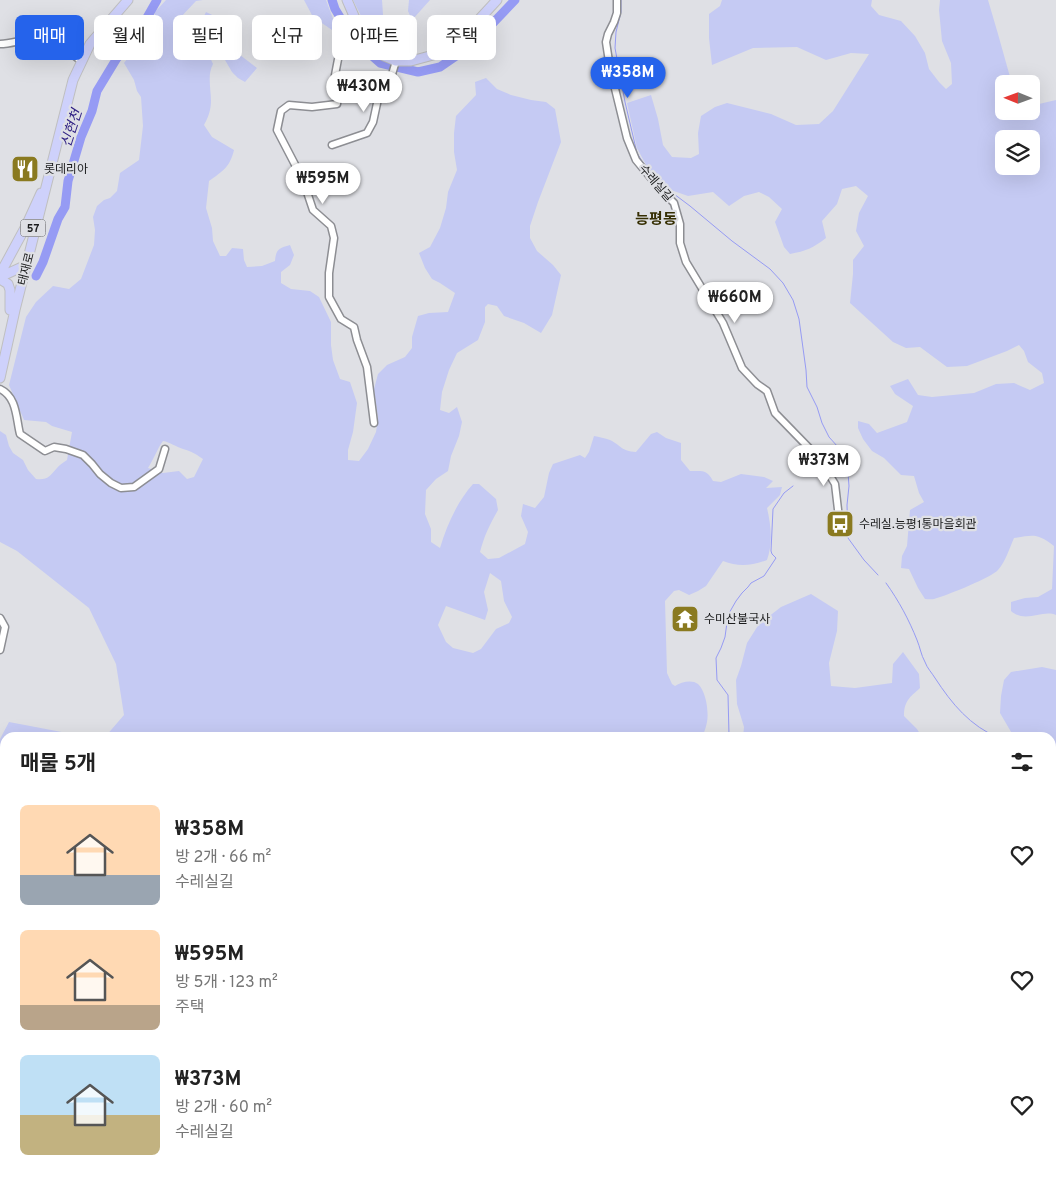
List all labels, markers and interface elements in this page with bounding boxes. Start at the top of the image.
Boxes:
chip: 매매 [15,15,84,60]
chip: 월세 [94,15,163,60]
chip: 필터 [173,15,242,60]
chip: 신규 [252,15,322,60]
chip: 아파트 [332,15,417,60]
chip: 주택 [427,15,496,60]
pin: ₩358M [593,56,663,99]
text: ₩358M [602,63,654,83]
pin: ₩430M [329,70,399,113]
north arrow [995,75,1040,120]
map controls [995,75,1040,175]
text: ₩430M [337,77,391,97]
water label: 신현천 [58,106,87,149]
button: layers [995,130,1040,175]
restaurant icon: 롯데리아 [10,154,40,184]
place label: 롯데리아 [44,162,88,178]
pin: ₩595M [288,162,358,205]
street label: 수레실길 [635,162,676,206]
text: ₩595M [297,169,349,189]
district label: 능평동 [635,211,677,230]
road number: 57 [20,220,46,237]
street label: 태재로 [15,251,39,287]
pin: ₩660M [700,282,770,324]
text: ₩660M [708,288,762,308]
pin: ₩373M [789,444,859,487]
text: ₩373M [799,451,849,471]
bus stop icon: 수레실.능평1통마을회관 [825,509,855,539]
place label: 수레실.능평1통마을회관 [859,517,977,533]
temple icon: 수미산불국사 [670,604,700,634]
place label: 수미산불국사 [704,612,770,628]
icon: filters [1008,748,1036,776]
text: 매물 5개 [20,751,96,778]
text: ₩358M [175,816,244,843]
icon: home [60,825,120,885]
icon: heart [1008,841,1036,869]
text: 방 2개 · 66 m² [175,848,271,868]
text: 수레실길 [175,873,234,893]
text: ₩595M [175,941,244,968]
icon: home [60,950,120,1010]
icon: heart [1008,966,1036,994]
text: 방 5개 · 123 m² [175,973,278,993]
text: 주택 [175,998,204,1018]
text: ₩373M [175,1066,242,1093]
icon: home [60,1075,120,1135]
icon: heart [1008,1091,1036,1119]
text: 방 2개 · 60 m² [175,1098,272,1118]
text: 수레실길 [175,1123,234,1143]

